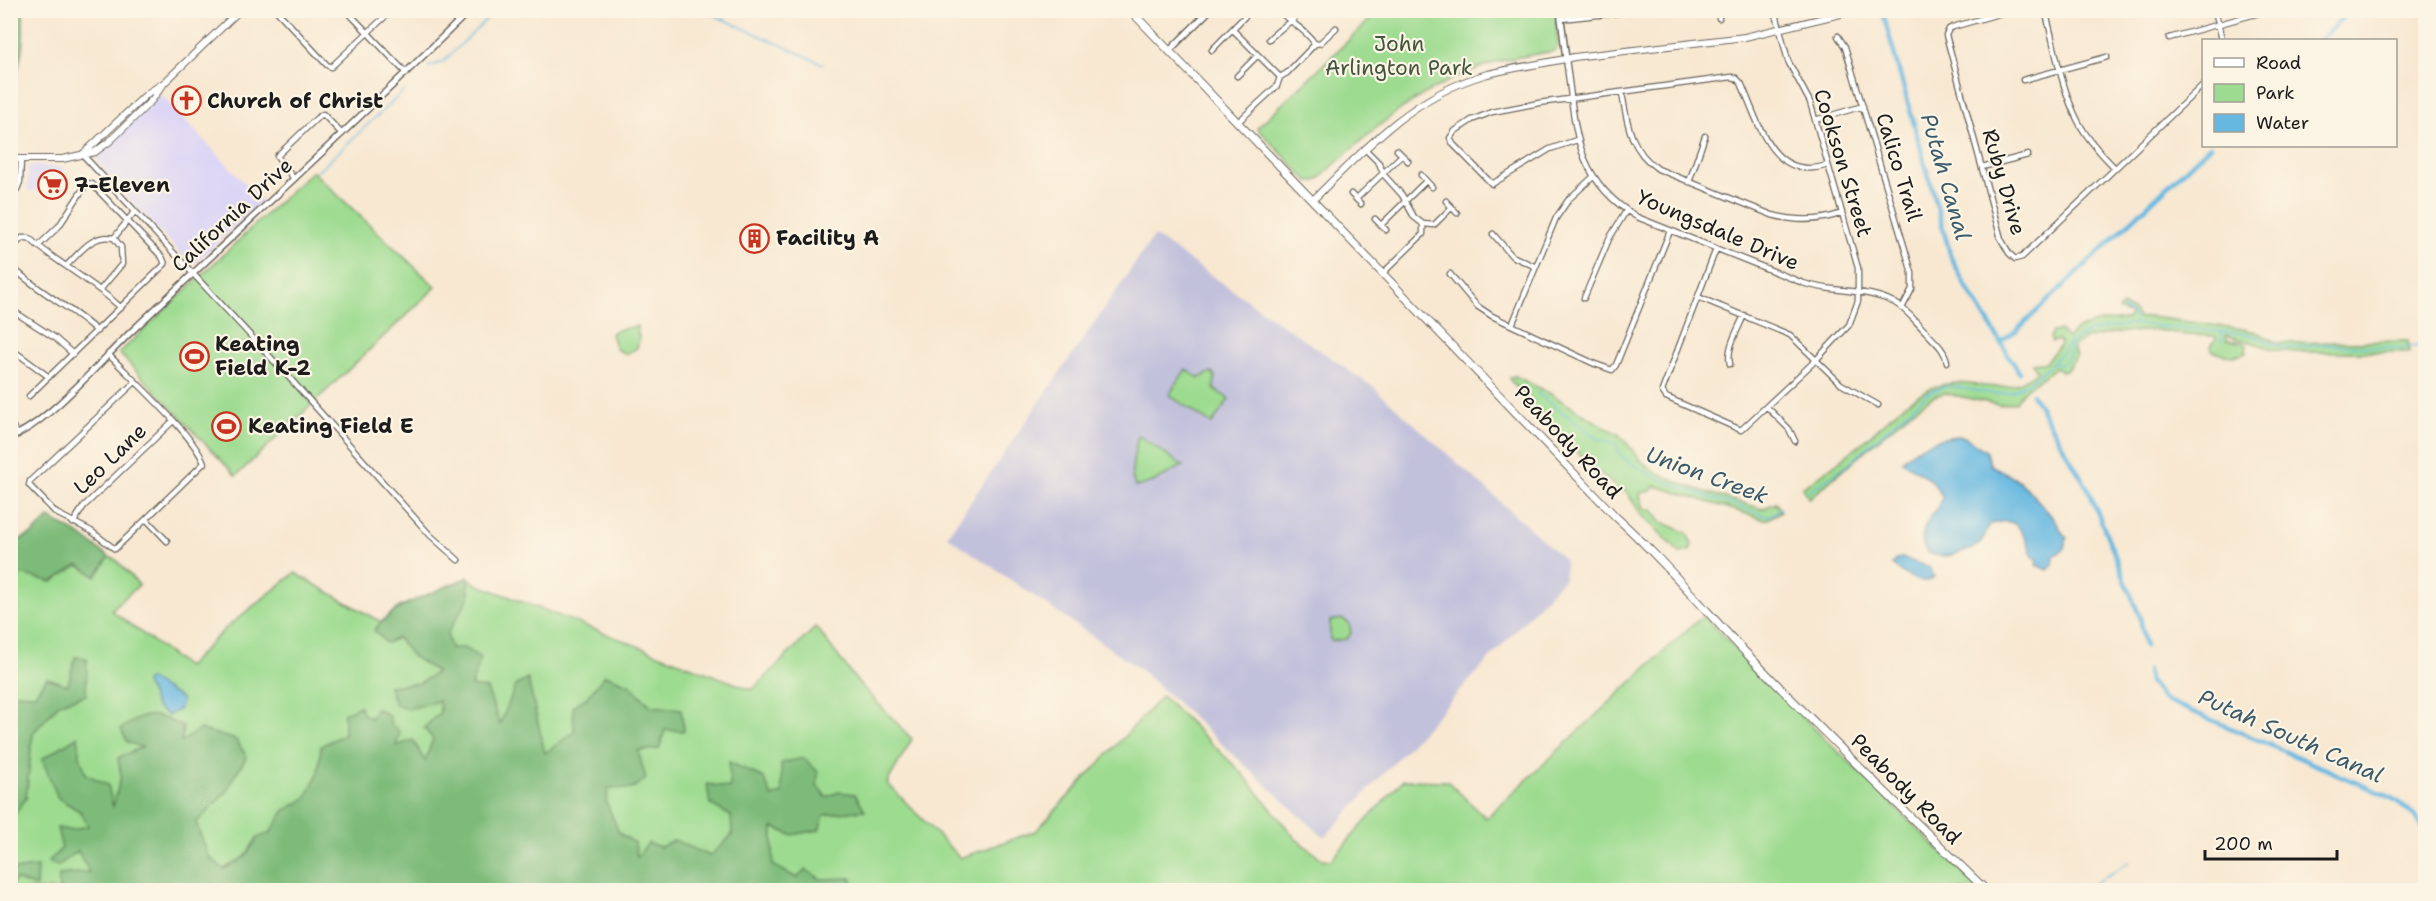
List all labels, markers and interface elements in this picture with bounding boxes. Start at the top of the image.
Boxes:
park label: John Arlington Park [1325,30,1473,82]
legend [2202,39,2397,147]
text: Road [2256,51,2301,75]
text: Park [2256,81,2295,105]
church icon: Church of Christ [170,85,202,117]
street label: Cookson Street [1807,85,1879,241]
place label: Church of Christ [207,87,383,115]
street label: Calico Trail [1869,109,1929,225]
water label: Putah Canal [1914,110,1978,244]
text: Water [2256,111,2309,135]
street label: Ruby Drive [1975,126,2033,238]
street label: California Drive [165,152,299,278]
supermarket icon: 7-Eleven [37,169,69,201]
place label: 7-Eleven [74,171,170,199]
street label: Youngsdale Drive [1633,183,1803,277]
building icon: Facility A [739,222,771,254]
place label: Facility A [776,224,879,252]
place label: Keating Field K-2 [215,330,311,382]
sports icon: Keating Field K-2 [178,340,210,372]
street label: Peabody Road [1508,379,1628,505]
sports icon: Keating Field E [211,410,243,442]
place label: Keating Field E [248,412,414,440]
street label: Leo Lane [67,417,153,501]
water label: Union Creek [1642,439,1772,511]
water label: Putah South Canal [2194,682,2388,790]
street label: Peabody Road [1844,727,1968,851]
scale bar [2205,823,2337,861]
text: 200 m [2214,832,2273,856]

